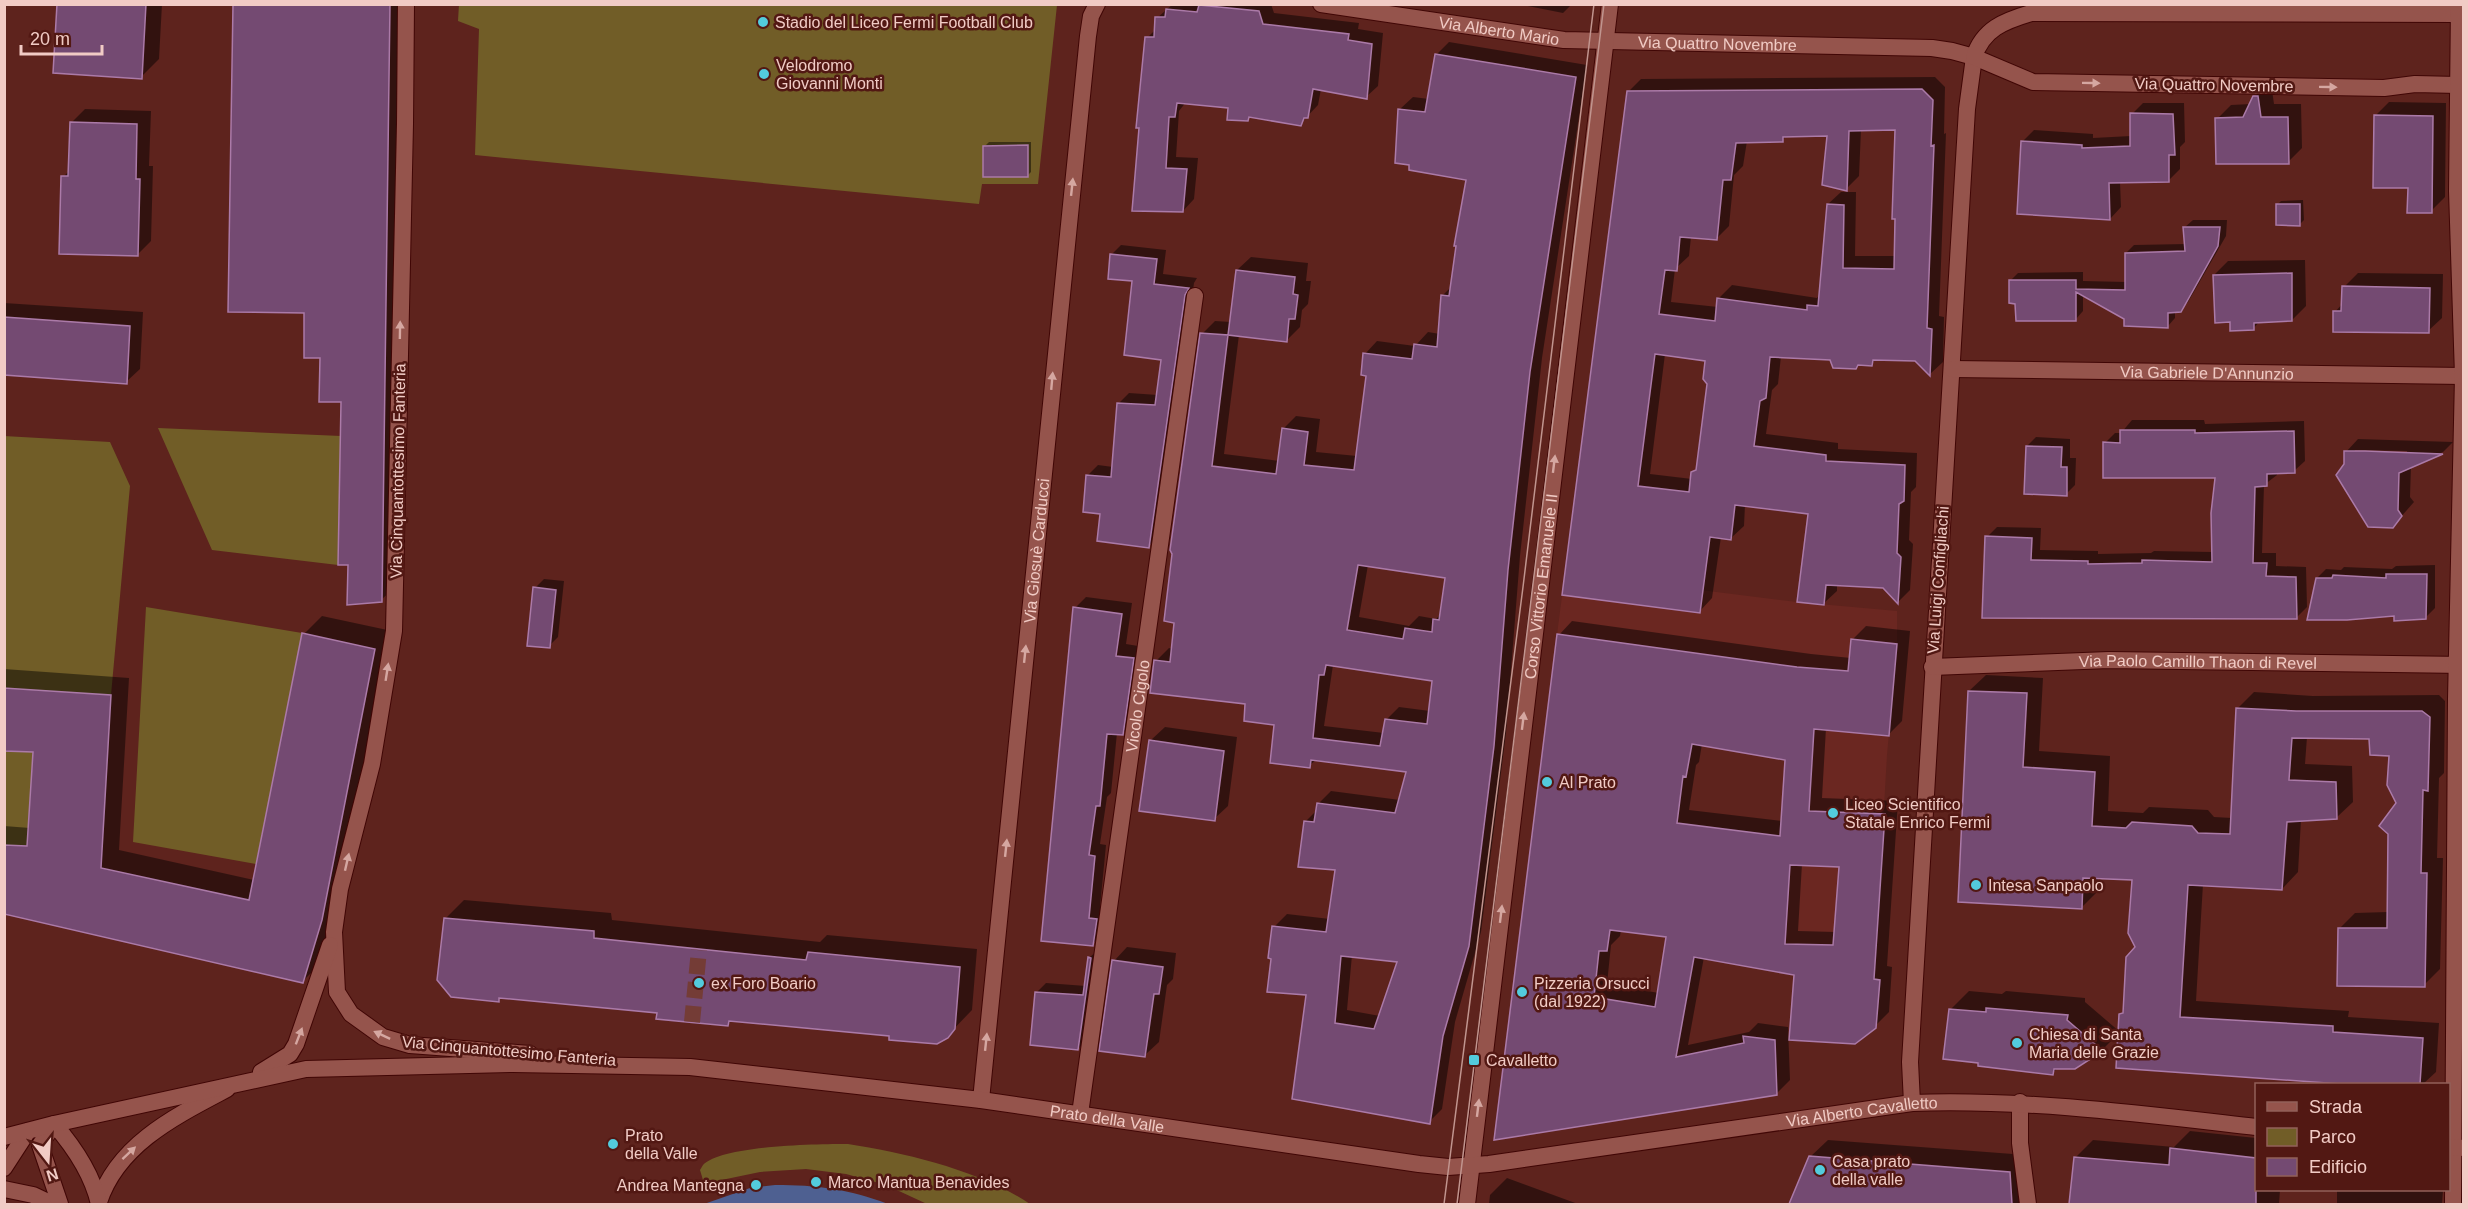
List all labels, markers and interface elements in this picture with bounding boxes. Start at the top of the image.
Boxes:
street label: Via Alberto Mario [1438,13,1561,48]
place label: Stadio del Liceo Fermi Football Club [775,14,1033,31]
marker: Stadio del Liceo Fermi Football Club [756,15,770,29]
scale bar [21,18,102,56]
text: 20 m [30,29,70,49]
street label: Via Quattro Novembre [1638,33,1797,54]
place label: Velodromo Giovanni Monti [776,57,883,92]
marker: Velodromo Giovanni Monti [757,67,771,81]
street label: Via Quattro Novembre [2134,75,2294,95]
one-way arrow [2082,78,2101,87]
one-way arrow [2319,82,2338,92]
one-way arrow [1067,178,1077,197]
one-way arrow [395,321,405,340]
street label: Via Cinquantottesimo Fanteria [388,363,408,579]
street label: Via Gabriele D'Annunzio [2120,363,2294,382]
one-way arrow [1047,372,1057,391]
one-way arrow [1549,455,1559,474]
street label: Via Giosuè Carducci [1020,477,1052,624]
street label: Corso Vittorio Emanuele II [1521,493,1560,680]
street label: Via Luigi Configliachi [1924,505,1952,655]
one-way arrow [1020,644,1030,663]
street label: Via Paolo Camillo Thaon di Revel [2079,651,2317,671]
street label: Vicolo Cigolo [1122,659,1152,753]
one-way arrow [383,662,392,681]
one-way arrow [1518,711,1528,730]
place label: Al Prato [1559,774,1616,791]
marker: Al Prato [1540,775,1554,789]
place label: Liceo Scientifico Statale Enrico Fermi [1845,796,1990,831]
marker: Liceo Scientifico Statale Enrico Fermi [1826,806,1840,820]
one-way arrow [1001,838,1011,857]
one-way arrow [342,853,352,872]
place label: Intesa Sanpaolo [1988,877,2104,894]
marker: Intesa Sanpaolo [1969,878,1983,892]
one-way arrow [1496,905,1506,924]
place label: ex Foro Boario [711,975,816,992]
place label: Pizzeria Orsucci (dal 1922) [1534,975,1650,1010]
marker: ex Foro Boario [692,976,706,990]
marker: Pizzeria Orsucci (dal 1922) [1515,985,1529,999]
place label: Chiesa di Santa Maria delle Grazie [2029,1026,2159,1061]
one-way arrow [295,1027,304,1045]
one-way arrow [373,1031,391,1041]
one-way arrow [981,1032,991,1051]
street label: Via Cinquantottesimo Fanteria [401,1033,617,1069]
marker: Chiesa di Santa Maria delle Grazie [2010,1036,2024,1050]
place label: Cavalletto [1486,1052,1557,1069]
marker: Cavalletto [1467,1053,1481,1067]
legend [2255,1083,2450,1191]
street label: Via Alberto Cavalletto [1785,1094,1938,1130]
text: Strada [2309,1097,2363,1117]
one-way arrow [1474,1098,1483,1117]
street label: Prato della Valle [1049,1102,1166,1135]
place label: Prato della Valle [625,1127,698,1162]
text: Parco [2309,1127,2356,1147]
north arrow [18,1131,78,1191]
marker: Prato della Valle [606,1137,620,1151]
one-way arrow [121,1146,136,1160]
place label: Casa prato della valle [1832,1153,1910,1188]
text: Edificio [2309,1157,2367,1177]
marker: Casa prato della valle [1813,1163,1827,1177]
text: N [44,1165,60,1185]
place label: Marco Mantua Benavides [828,1174,1009,1191]
marker: Marco Mantua Benavides [809,1175,823,1189]
place label: Andrea Mantegna [617,1177,744,1194]
marker: Andrea Mantegna [749,1178,763,1192]

